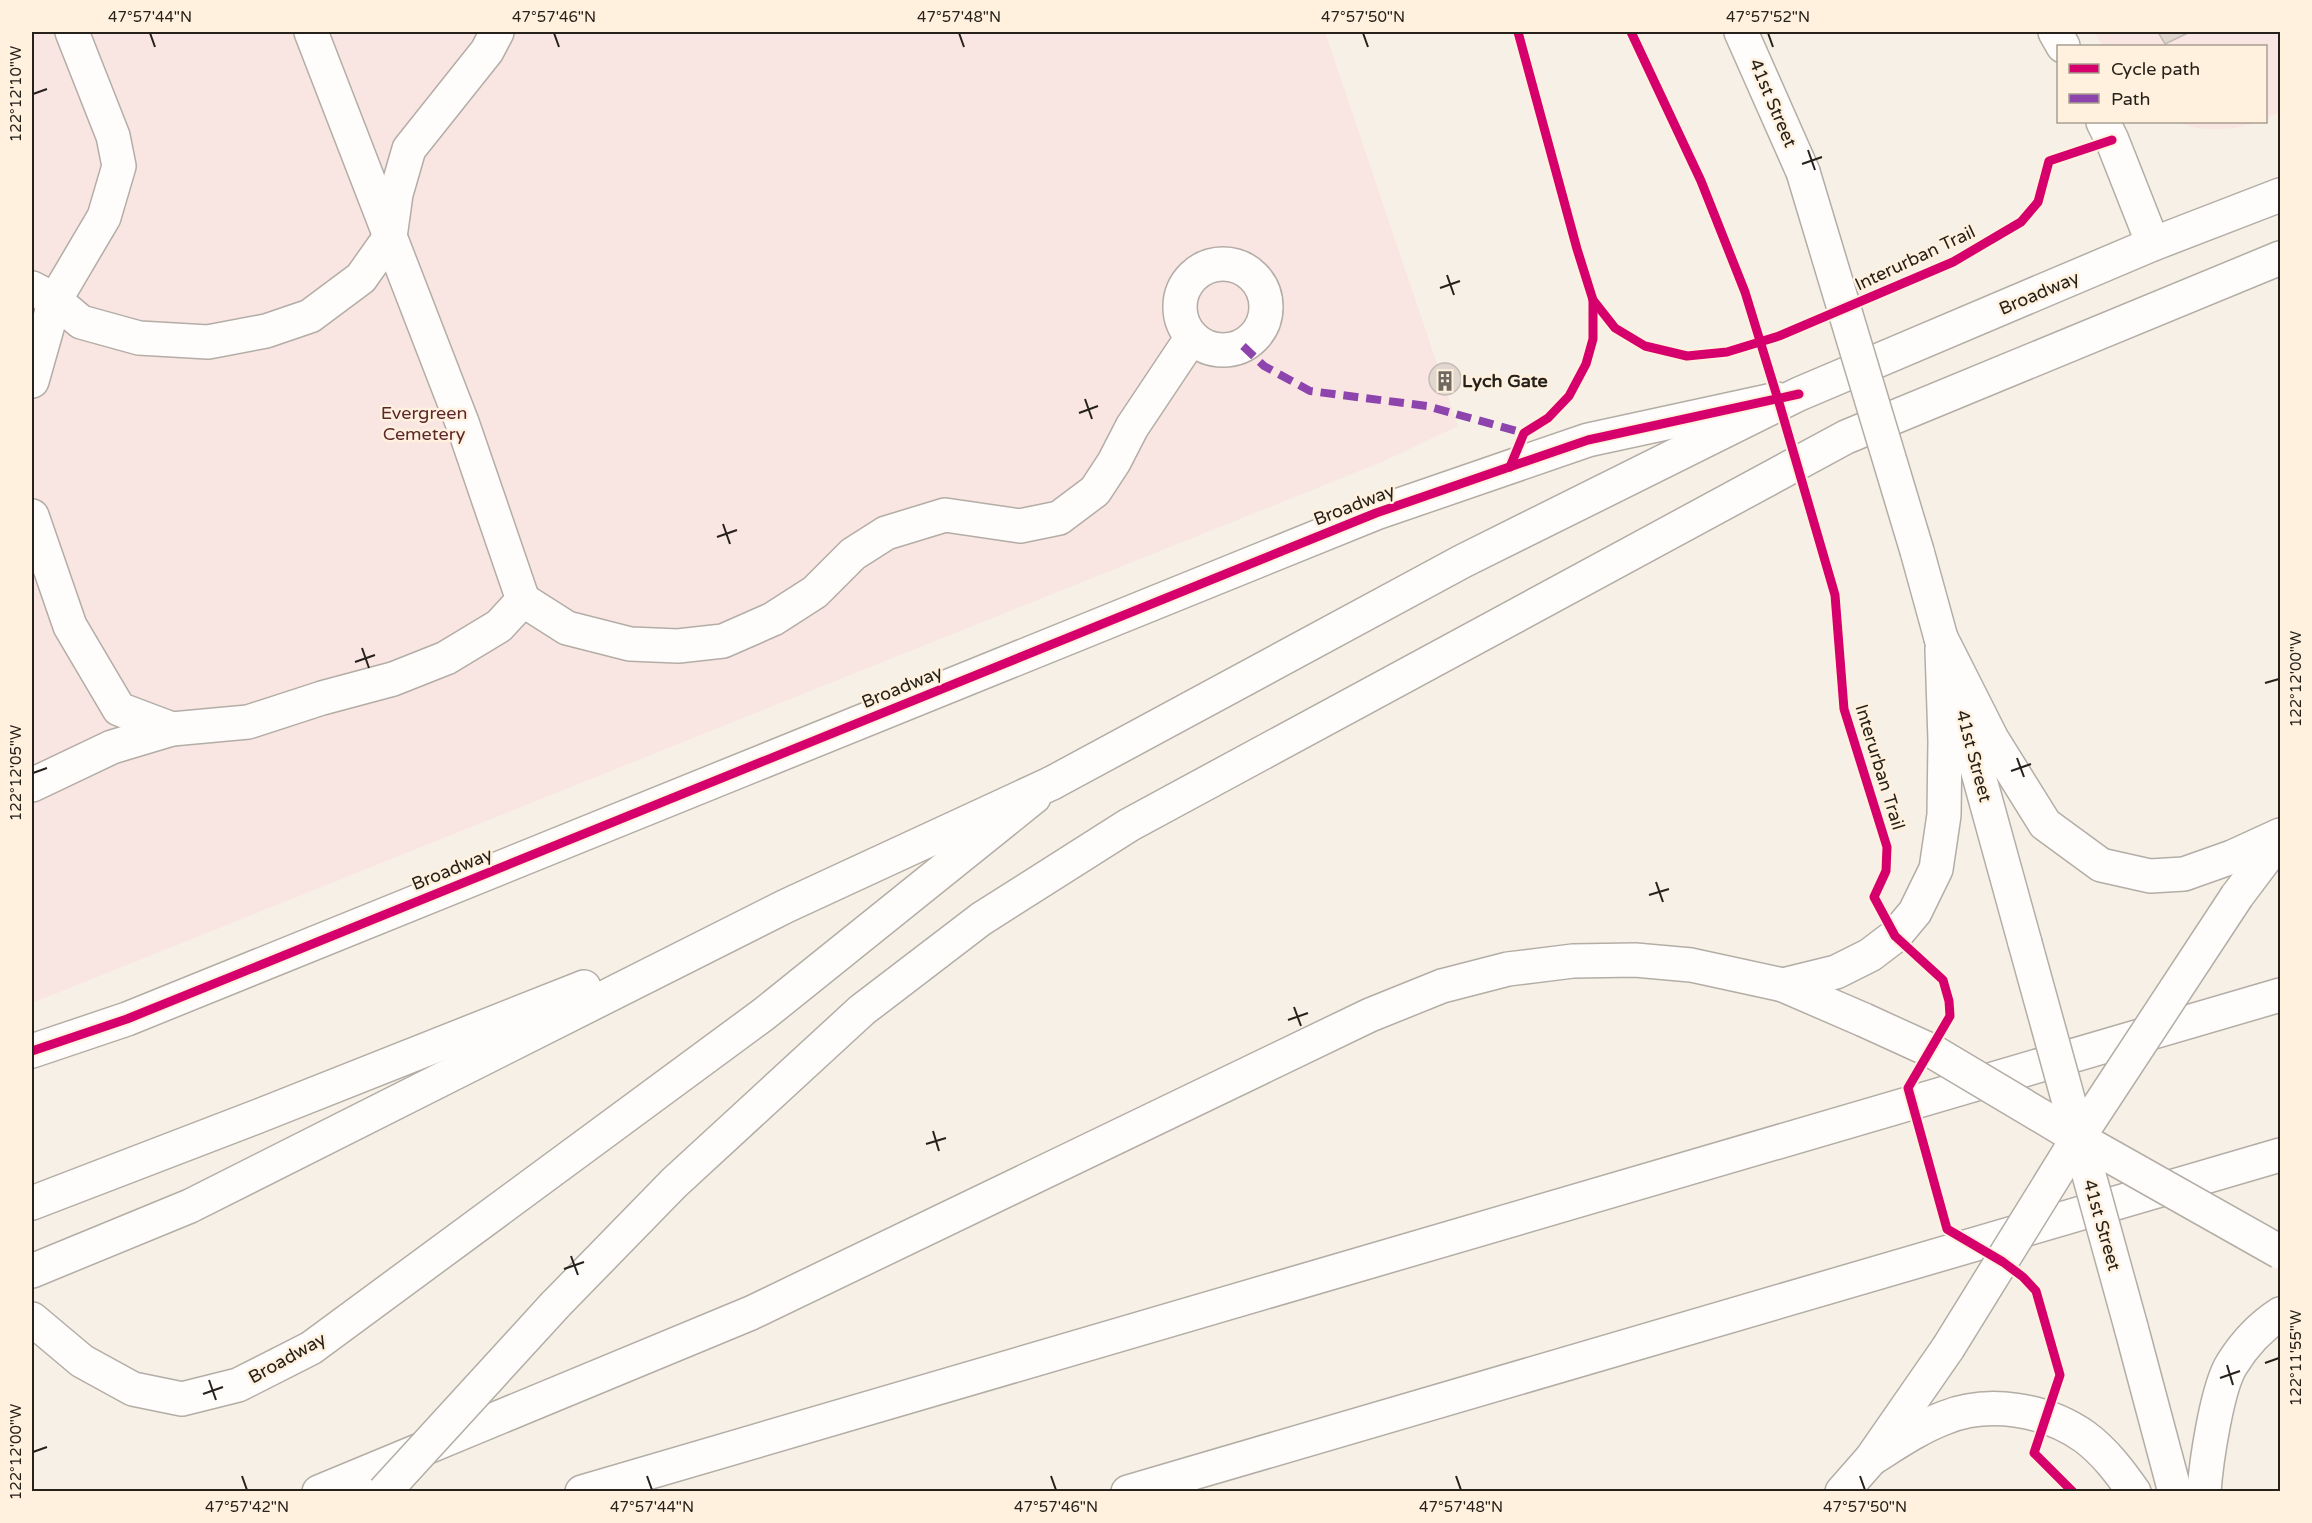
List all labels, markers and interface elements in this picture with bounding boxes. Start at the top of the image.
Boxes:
text: 47°57'44"N [108,8,192,26]
text: 47°57'46"N [512,8,596,26]
text: 47°57'48"N [917,8,1001,26]
text: 47°57'50"N [1321,8,1405,26]
text: 47°57'52"N [1726,8,1810,26]
legend [2057,45,2267,123]
text: 122°12'10"W [7,46,25,142]
street label: 41st Street [1744,55,1802,151]
text: Cycle path [2111,58,2200,80]
text: Path [2111,88,2150,110]
street label: Interurban Trail [1851,220,1979,296]
street label: Broadway [1996,266,2083,320]
building icon: Lych Gate [1433,369,1457,393]
place label: Lych Gate [1462,370,1548,392]
park label: Evergreen Cemetery [381,402,467,445]
street label: Broadway [1310,479,1398,531]
text: 122°12'00"W [2287,631,2305,727]
street label: Broadway [858,661,946,713]
street label: Interurban Trail [1850,701,1910,833]
street label: 41st Street [1951,708,1997,804]
text: 122°12'05"W [7,725,25,821]
street label: Broadway [408,843,496,895]
street label: 41st Street [2078,1177,2126,1273]
text: 122°11'55"W [2287,1310,2305,1406]
street label: Broadway [244,1328,330,1388]
text: 122°12'00"W [7,1404,25,1500]
text: 47°57'42"N [205,1498,289,1516]
text: 47°57'44"N [610,1498,694,1516]
text: 47°57'46"N [1014,1498,1098,1516]
text: 47°57'48"N [1419,1498,1503,1516]
text: 47°57'50"N [1823,1498,1907,1516]

